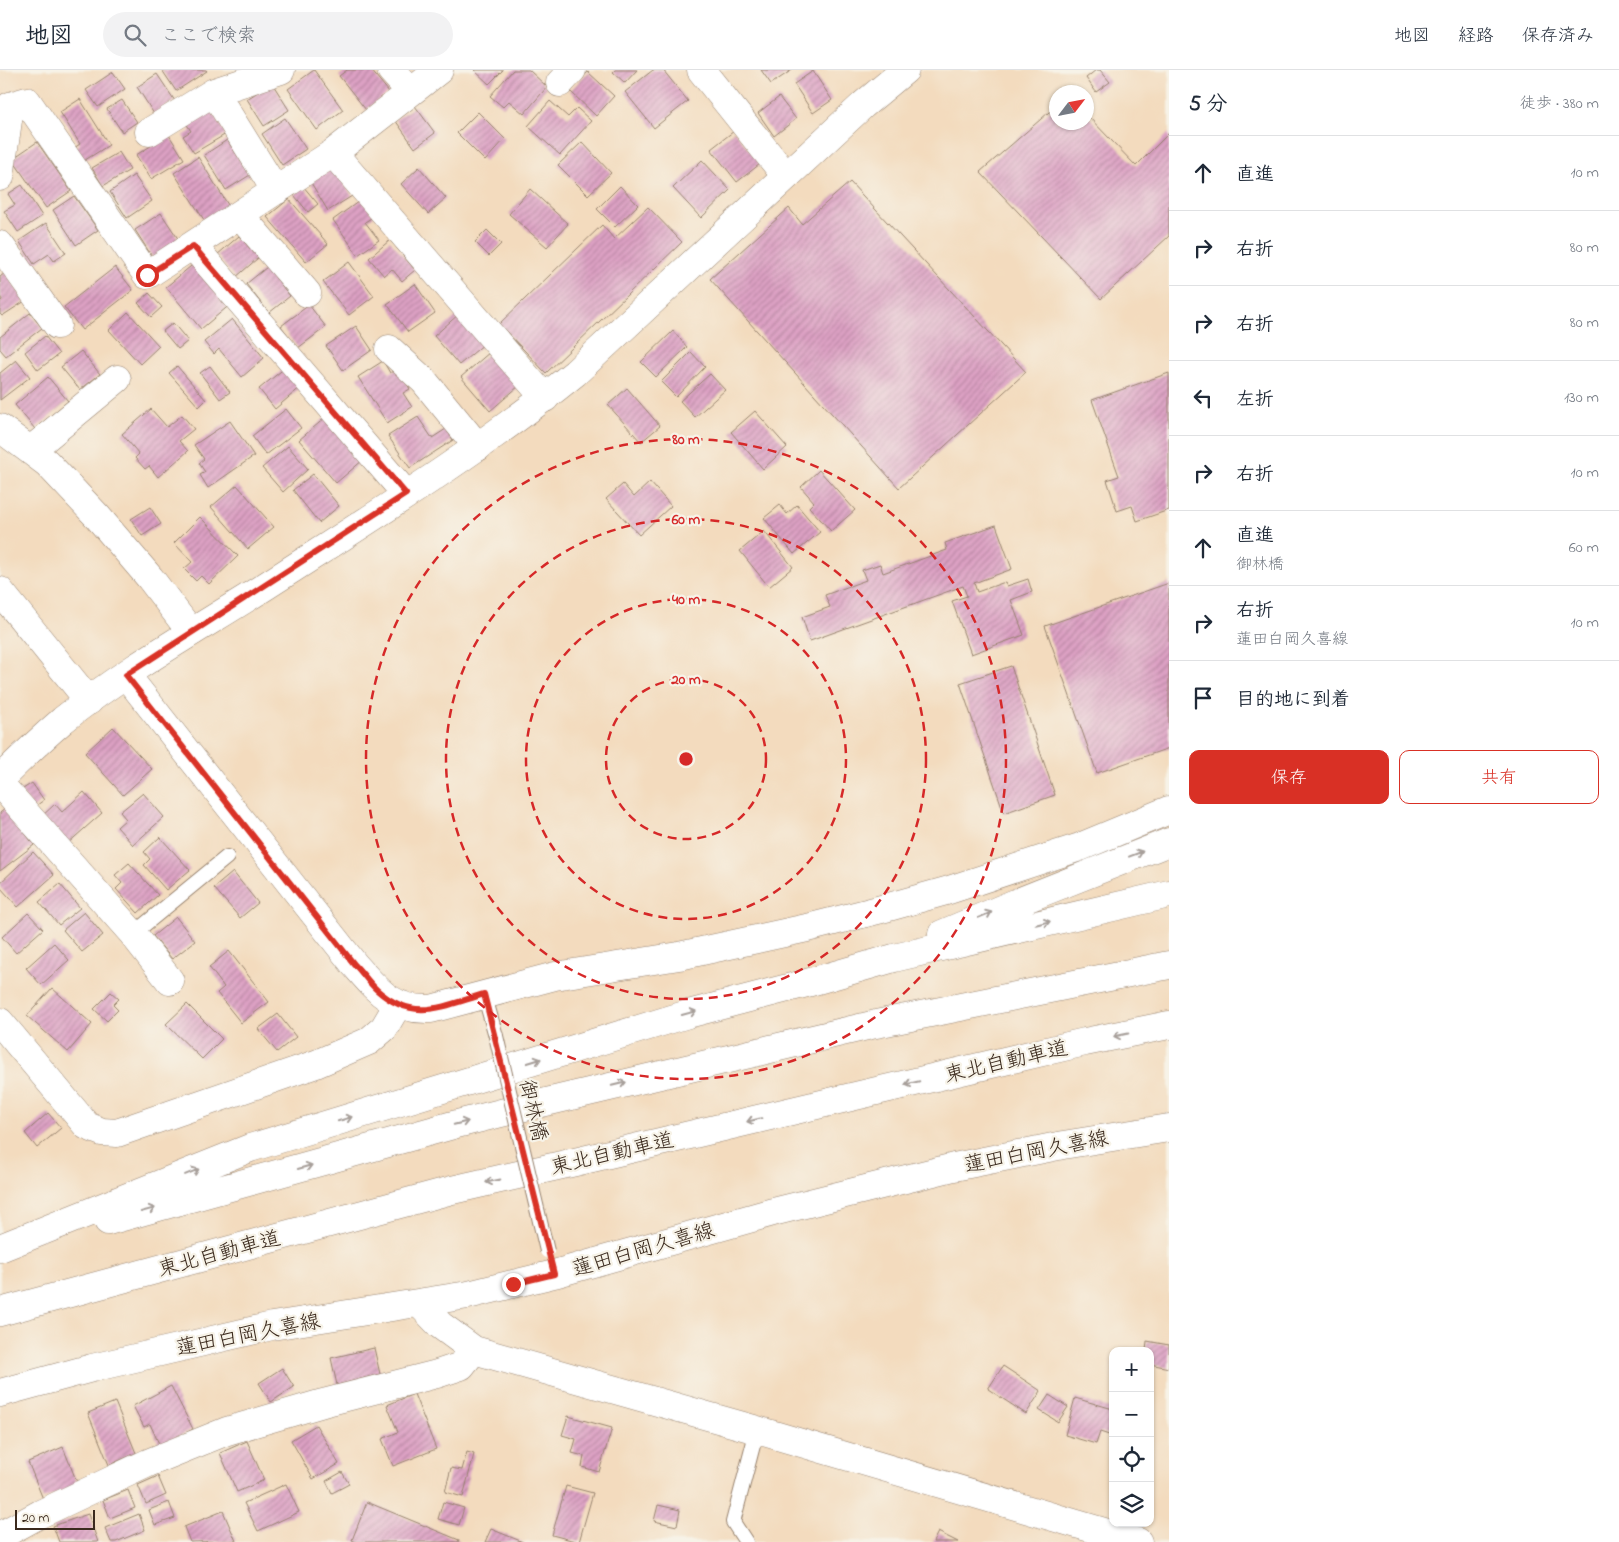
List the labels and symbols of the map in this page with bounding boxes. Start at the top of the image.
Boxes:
north arrow [1049,85,1094,130]
route start [136,264,159,287]
text: 80 m [671,429,700,451]
text: 60 m [671,509,701,531]
text: 40 m [671,589,700,611]
text: 20 m [670,669,701,691]
centre of rings [677,750,695,768]
one-way arrow [1128,849,1143,858]
one-way arrow [977,910,992,920]
one-way arrow [1035,918,1051,927]
one-way arrow [681,1008,697,1018]
one-way arrow [1114,1030,1130,1040]
street label: 東北自動車道 [942,1034,1071,1092]
one-way arrow [526,1055,542,1065]
street label: 御林橋 [510,1076,554,1145]
one-way arrow [611,1079,627,1088]
one-way arrow [904,1079,920,1088]
one-way arrow [337,1113,353,1123]
one-way arrow [746,1116,762,1125]
one-way arrow [453,1118,469,1127]
street label: 蓮田白岡久喜線 [961,1124,1111,1182]
street label: 東北自動車道 [548,1126,677,1184]
one-way arrow [297,1162,313,1171]
one-way arrow [184,1166,199,1176]
one-way arrow [485,1176,501,1186]
one-way arrow [140,1205,156,1214]
street label: 蓮田白岡久喜線 [569,1216,718,1286]
street label: 東北自動車道 [155,1224,284,1286]
route end [502,1273,525,1296]
street label: 蓮田白岡久喜線 [173,1307,323,1365]
scale bar [15,1507,95,1530]

